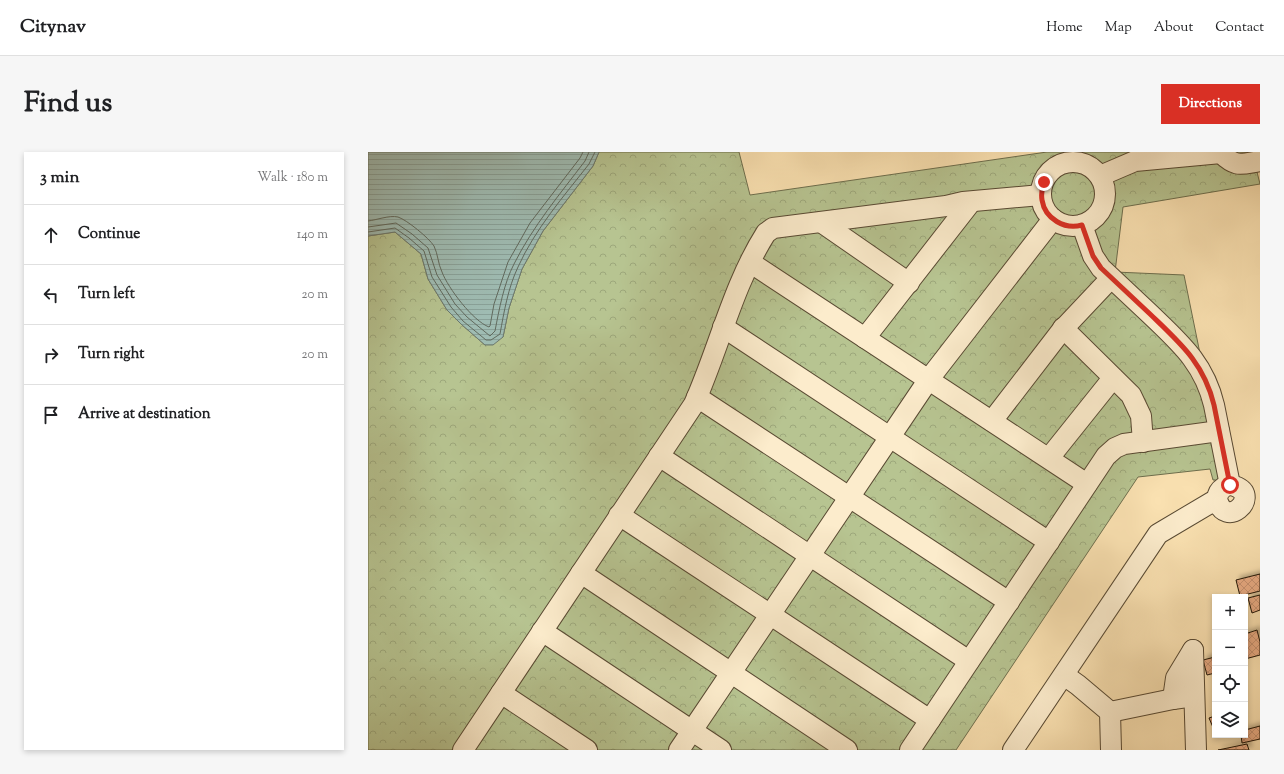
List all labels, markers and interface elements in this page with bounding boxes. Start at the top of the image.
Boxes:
text: Citynav [20,14,86,41]
text: Home [1046,18,1083,38]
text: Map [1105,18,1132,38]
text: About [1154,18,1193,38]
text: Contact [1215,18,1264,38]
text: Find us [24,84,112,124]
button: Directions [1161,84,1260,124]
text: 3 min [40,166,79,190]
text: Walk · 180 m [257,169,328,187]
route end [1035,173,1053,191]
icon: ahead [40,224,62,246]
text: Continue [78,224,140,245]
text: 140 m [297,226,328,244]
icon: left [40,284,62,306]
text: Turn left [78,284,135,305]
text: 20 m [302,286,328,304]
icon: right [40,344,62,366]
text: Turn right [78,344,144,365]
text: 20 m [302,346,328,364]
icon: arrive [40,404,62,426]
text: Arrive at destination [78,404,211,425]
route start [1221,476,1239,494]
map controls [1212,594,1248,738]
button: + [1212,594,1248,630]
button: − [1212,630,1248,666]
button: locate [1212,666,1248,702]
button: layers [1212,702,1248,738]

